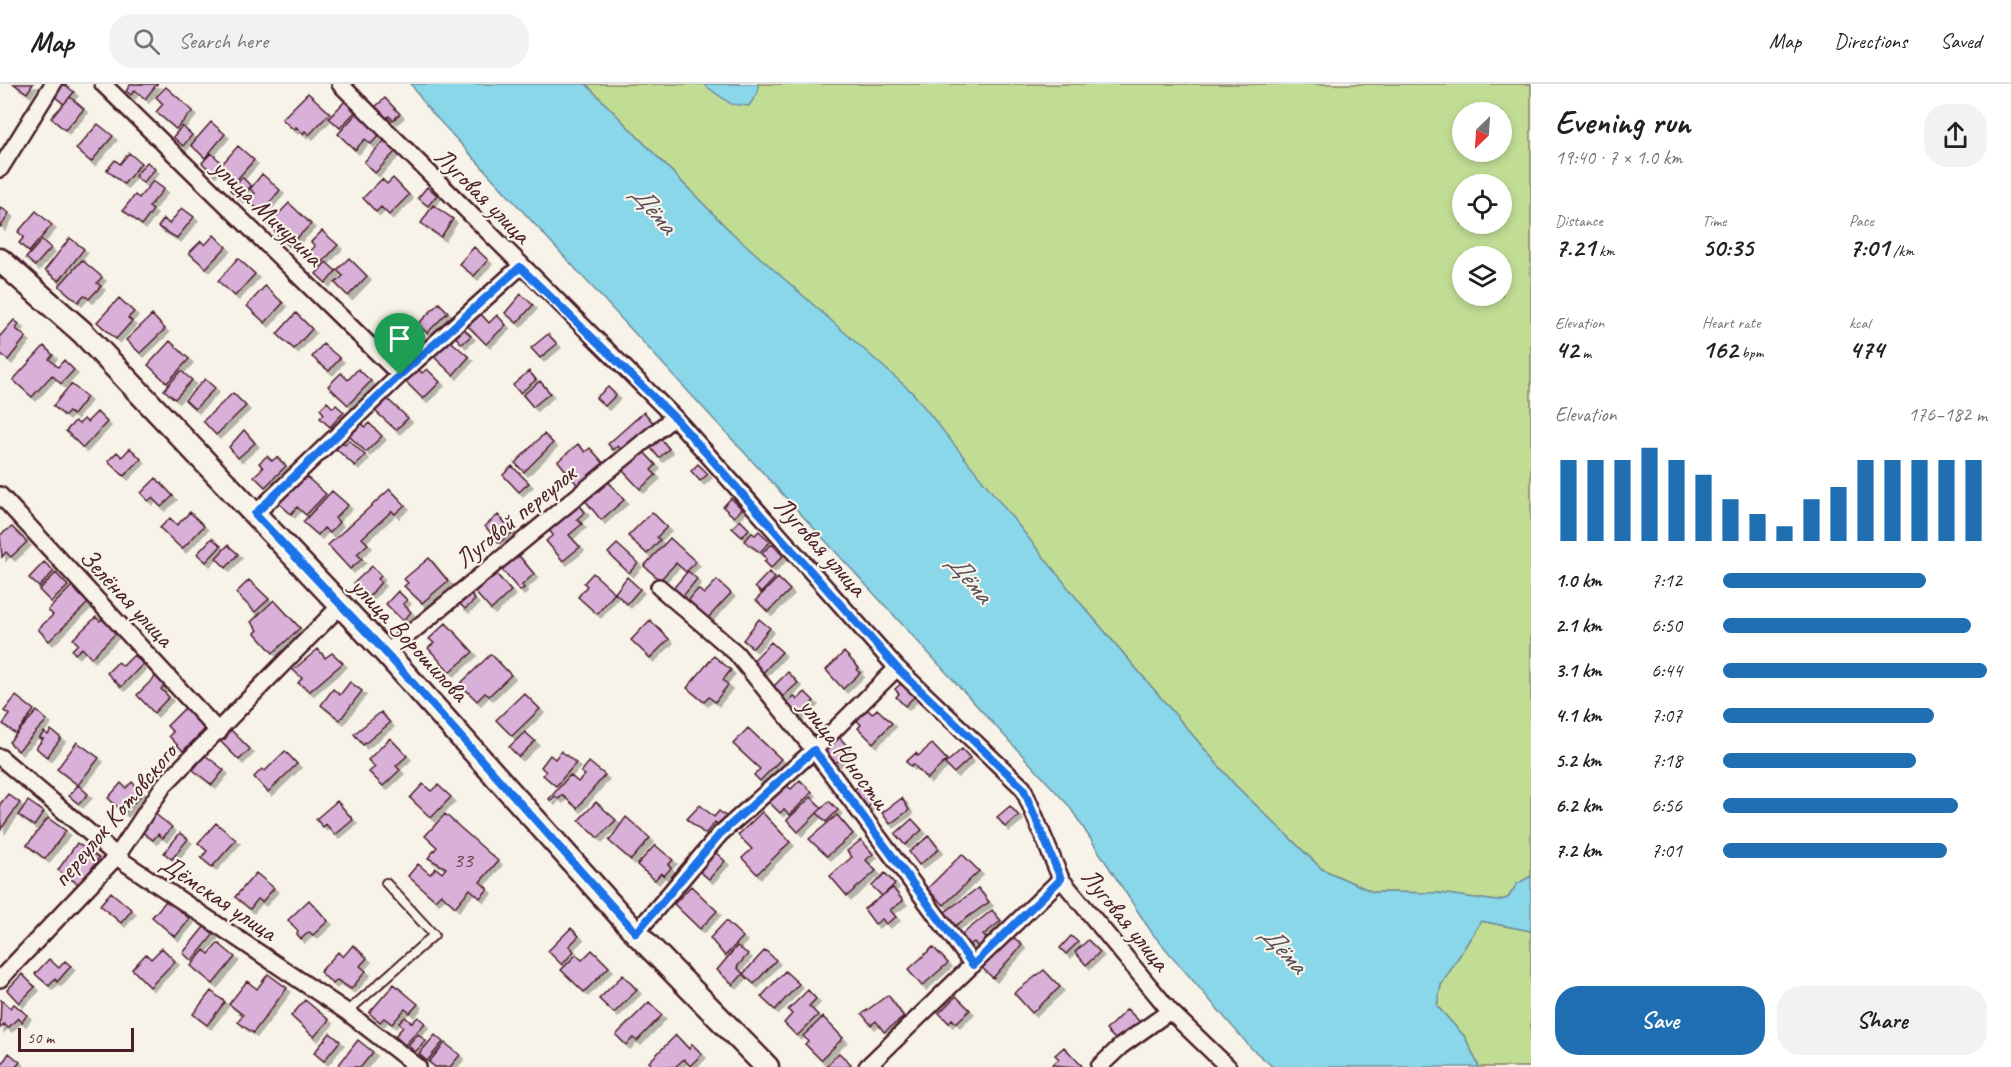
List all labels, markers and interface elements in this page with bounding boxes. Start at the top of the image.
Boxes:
search box [109,14,529,68]
text: Map [30,24,73,59]
icon: search [130,25,163,58]
text: Search here [178,27,268,55]
text: Map [1769,28,1801,54]
text: Directions [1834,28,1907,54]
text: Saved [1940,28,1981,54]
text: Evening run [1555,101,1690,143]
north arrow [1452,102,1512,162]
map controls [1452,102,1512,306]
button: share [1924,104,1987,167]
street label: Луговая улица [427,140,539,252]
text: 19:40 · 7 × 1.0 km [1555,145,1682,170]
street label: улица Мичурина [204,150,331,274]
button: locate [1452,174,1512,234]
water label: Дёма [623,177,686,242]
text: Distance [1555,211,1603,231]
text: Time [1702,211,1726,231]
text: Pace [1849,211,1874,231]
text: 7.21 [1555,231,1595,264]
text: 50:35 [1702,231,1753,264]
text: 7:01 [1849,231,1889,264]
text: km [1595,241,1615,261]
text: /km [1889,241,1914,261]
button: layers [1452,246,1512,306]
pin [374,313,425,375]
text: Elevation [1555,313,1604,333]
text: Heart rate [1702,313,1760,333]
text: kcal [1849,313,1870,333]
icon: arrive [383,322,416,355]
text: 42 [1555,333,1578,366]
text: 162 [1702,333,1738,366]
text: 474 [1849,333,1884,366]
text: m [1578,343,1591,363]
text: bpm [1738,343,1764,363]
text: Elevation [1555,402,1617,427]
text: 176–182 m [1908,402,1987,427]
street label: Луговой переулок [448,456,585,575]
street label: Луговая улица [767,489,875,604]
street label: Зелёная улица [72,541,182,655]
water label: Дёма [939,546,1002,611]
text: 1.0 km [1555,568,1602,593]
text: 7:12 [1651,568,1682,593]
street label: улица Ворошилова [342,569,477,710]
text: 2.1 km [1555,613,1602,638]
text: 6:50 [1651,613,1682,638]
text: 3.1 km [1555,658,1602,683]
text: 6:44 [1651,658,1682,683]
street label: улица Юности [791,689,898,817]
text: 4.1 km [1555,703,1602,728]
text: 7:07 [1651,703,1682,728]
street label: переулок Котовского [45,735,186,894]
text: 5.2 km [1555,748,1601,773]
text: 7:18 [1651,748,1682,773]
text: 6.2 km [1555,793,1602,818]
text: 6:56 [1651,793,1682,818]
text: 7.2 km [1555,838,1601,863]
text: 7:01 [1651,838,1682,863]
street label: Дёмская улица [154,846,284,949]
house number: 33 [453,846,475,874]
street label: Луговая улица [1074,861,1178,979]
water label: Дёма [1252,917,1316,982]
button: Save [1555,986,1765,1055]
button: Share [1777,986,1987,1055]
scale bar [18,1025,134,1052]
text: 50 m [27,1028,54,1048]

